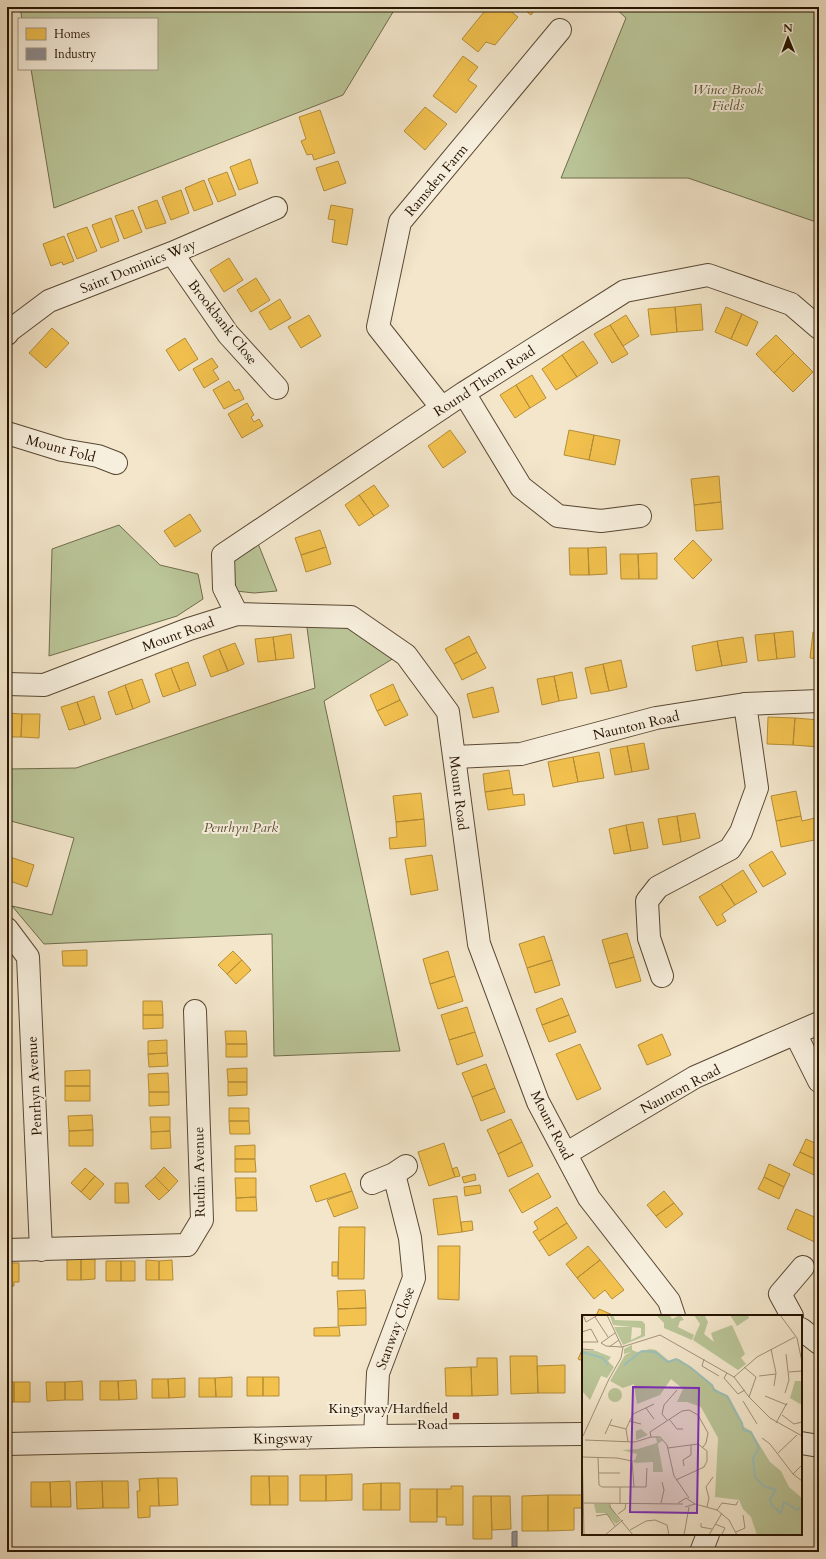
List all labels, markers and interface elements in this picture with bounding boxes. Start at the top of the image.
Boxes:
legend [18,18,158,70]
north arrow [768,18,808,58]
text: N [783,21,793,36]
text: Homes [54,26,90,42]
text: Industry [54,46,97,62]
park label: Wince Brook Fields [692,80,764,115]
street label: Ramsden Farm [401,140,472,220]
street label: Saint Dominics Way [77,234,200,298]
street label: Brookbank Close [183,276,262,369]
street label: Round Thorn Road [430,341,539,421]
street label: Mount Fold [24,430,98,467]
street label: Mount Road [140,612,217,656]
street label: Naunton Road [591,706,682,745]
street label: Mount Road [444,755,473,832]
park label: Penrhyn Park [204,818,278,837]
street label: Penrhyn Avenue [22,1036,47,1136]
street label: Naunton Road [637,1060,724,1119]
street label: Mount Road [526,1087,577,1164]
street label: Ruthin Avenue [189,1127,210,1217]
street label: Stanway Close [372,1284,419,1372]
inset map [582,1315,802,1535]
place label: Kingsway/Hardfield Road [328,1399,449,1434]
marker: Kingsway/Hardfield Road [451,1411,461,1421]
street label: Kingsway [253,1428,314,1449]

